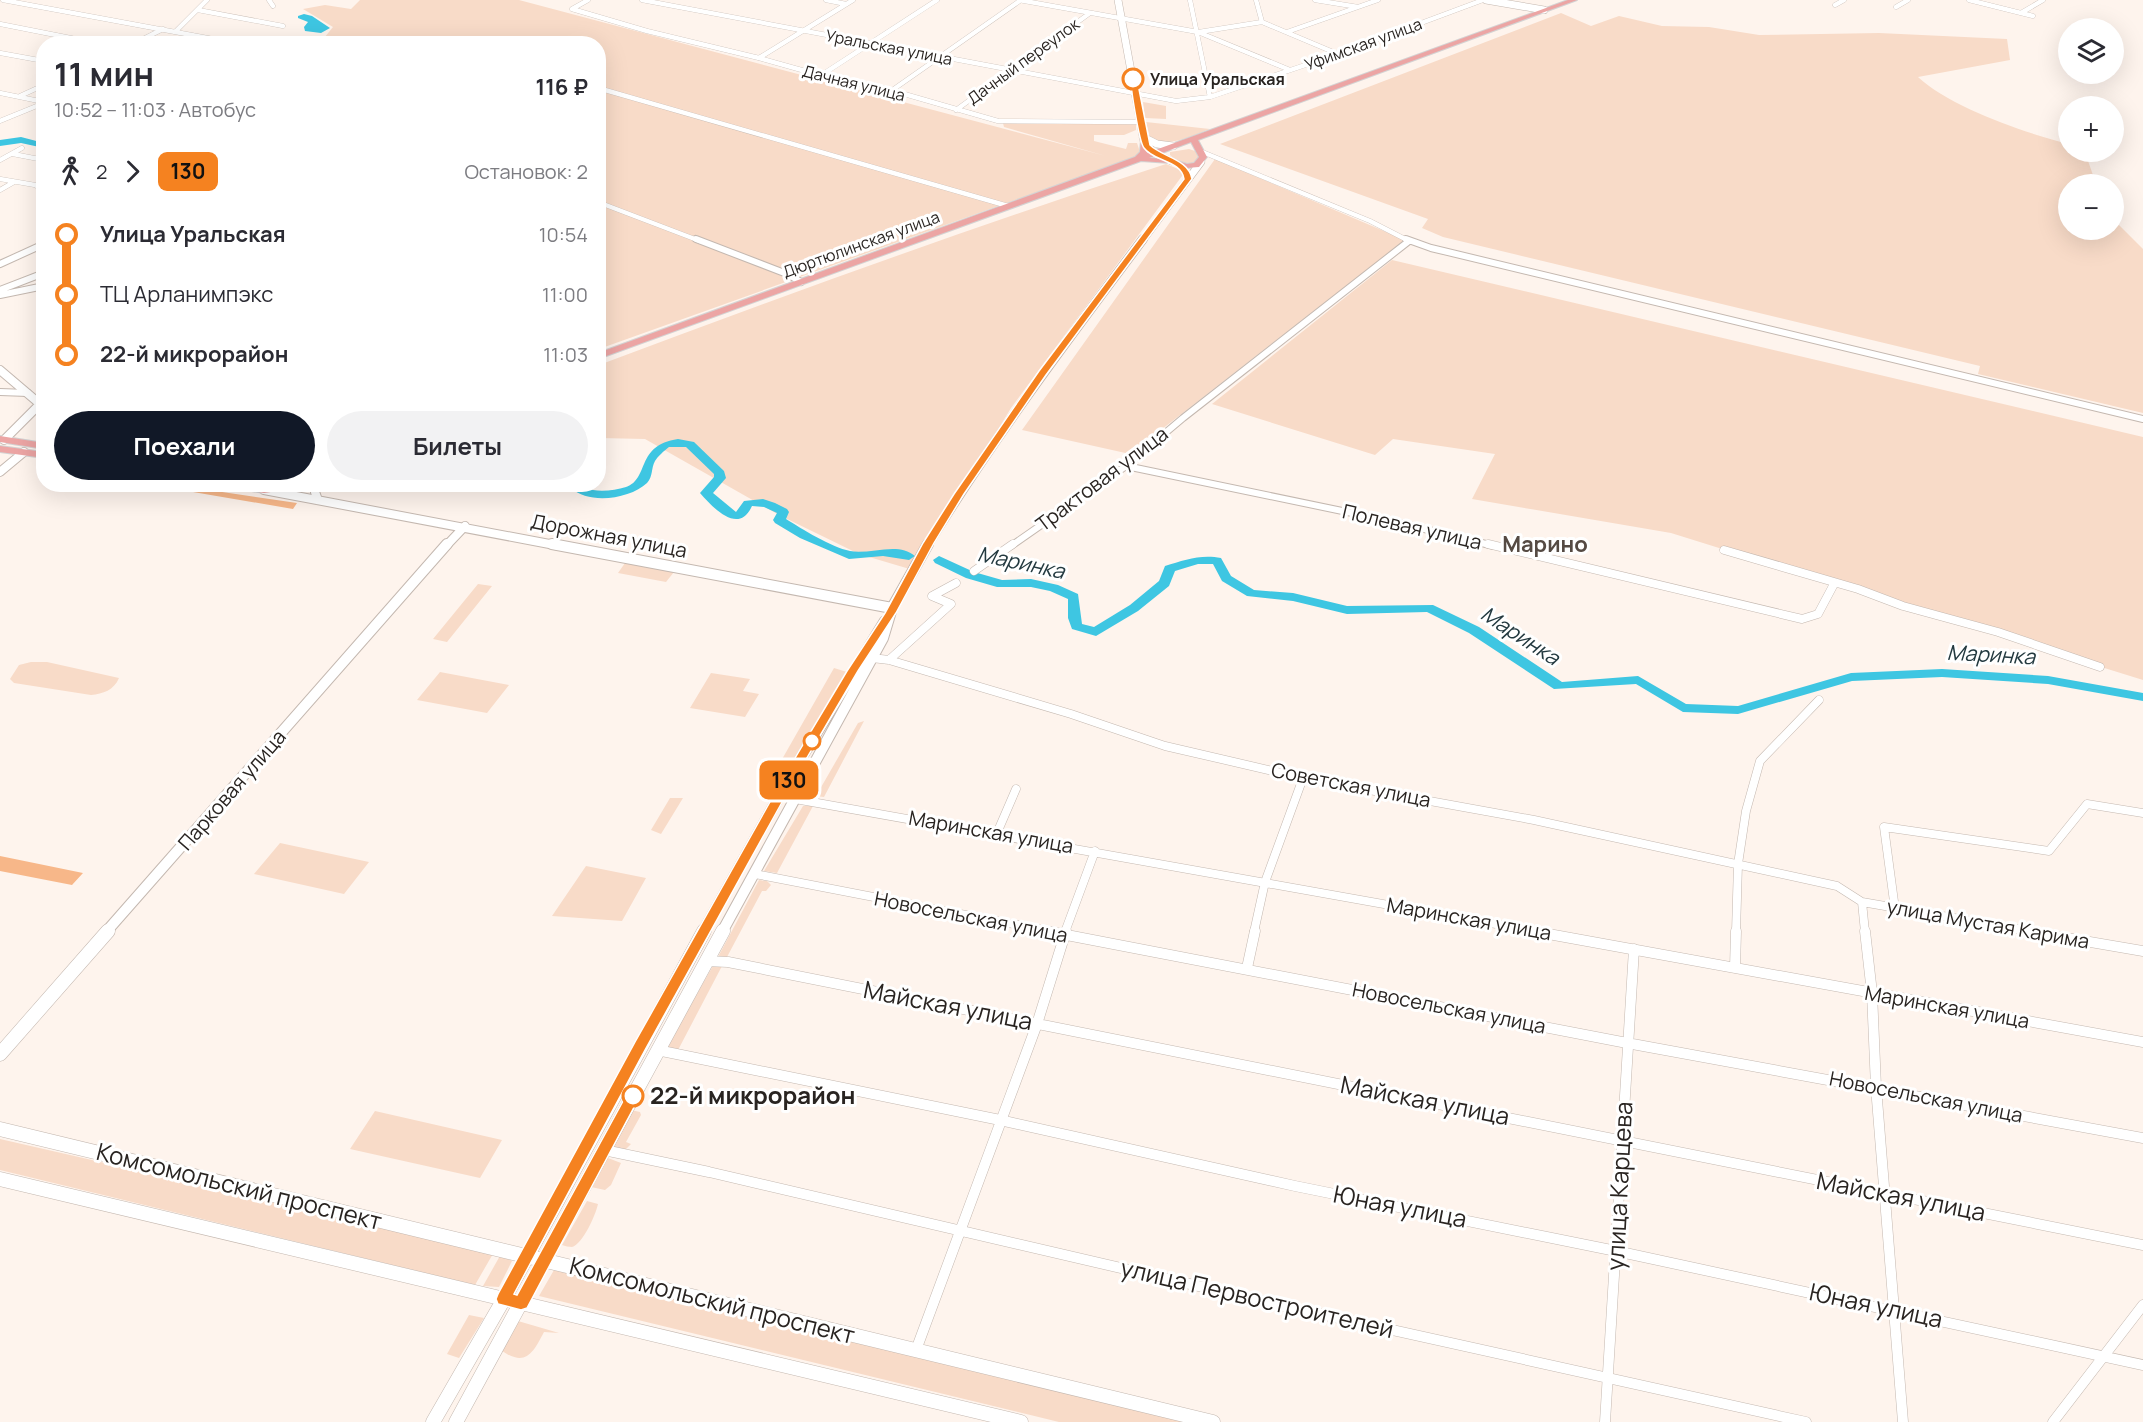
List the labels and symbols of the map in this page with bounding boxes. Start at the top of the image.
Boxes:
street label: Дачный переулок [962,12,1084,109]
street label: Уфимская улица [1301,13,1425,75]
street label: Уральская улица [824,24,954,70]
street label: Дачная улица [800,60,908,106]
marker: Улица Уральская [1122,68,1144,90]
place label: Улица Уральская [1150,68,1285,90]
street label: Дюртюлинская улица [780,205,942,283]
street label: Трактовая улица [1030,420,1173,537]
street label: Полевая улица [1340,497,1484,556]
street label: Дорожная улица [529,507,689,564]
district label: Марино [1502,529,1588,559]
water label: Маринка [975,539,1069,585]
water label: Маринка [1476,599,1566,672]
water label: Маринка [1946,638,2037,670]
street label: Парковая улица [172,724,292,856]
unlabelled marker [803,732,821,750]
street label: Советская улица [1269,756,1433,813]
line badge: 130 [754,760,824,800]
street label: Маринская улица [907,804,1075,859]
street label: Новосельская улица [872,884,1070,949]
street label: Маринская улица [1385,891,1553,946]
street label: улица Мустая Карима [1885,892,2092,955]
street label: Майская улица [861,972,1036,1037]
street label: Новосельская улица [1350,975,1548,1040]
street label: Маринская улица [1863,979,2031,1034]
street label: Новосельская улица [1827,1064,2025,1129]
street label: Майская улица [1338,1067,1513,1132]
place label: 22-й микрорайон [650,1078,856,1111]
marker: 22-й микрорайон [622,1085,644,1107]
street label: улица Карцева [1598,1100,1639,1271]
street label: Комсомольский проспект [93,1134,386,1237]
street label: Майская улица [1814,1163,1989,1228]
street label: Юная улица [1331,1176,1470,1235]
street label: Комсомольский проспект [566,1248,859,1351]
street label: улица Первостроителей [1118,1250,1397,1345]
street label: Юная улица [1807,1274,1946,1335]

